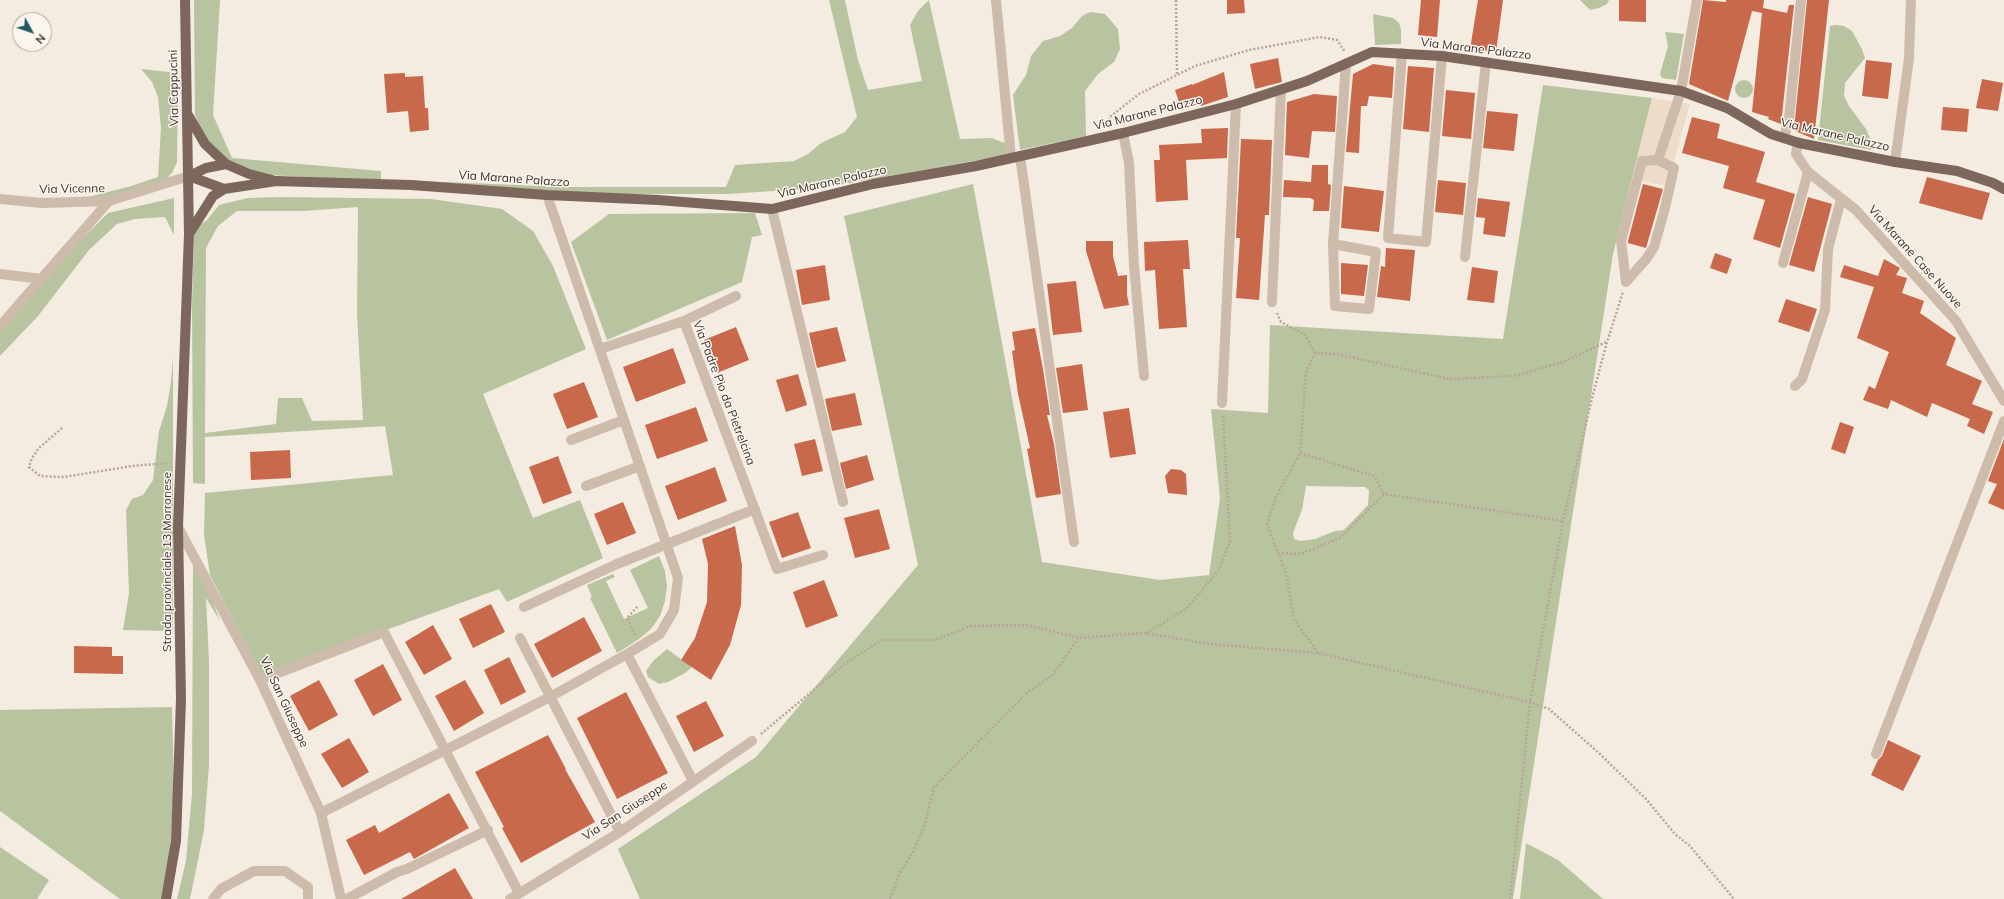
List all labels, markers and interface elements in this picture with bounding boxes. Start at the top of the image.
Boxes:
north arrow [12,12,52,52]
text: N [32,31,48,47]
street label: Via Marane Palazzo [1420,35,1532,63]
street label: Via Cappucini [166,49,182,127]
street label: Via Marane Palazzo [1092,93,1204,133]
street label: Via Marane Palazzo [1779,115,1891,155]
street label: Via Marane Palazzo [776,162,888,202]
street label: Via Marane Palazzo [458,168,570,190]
street label: Via Vicenne [39,181,105,197]
street label: Via Marane Case Nuove [1865,203,1965,311]
street label: Via Padre Pio da Pietrelcina [690,319,758,467]
street label: Strada provinciale 13 Morronese [160,472,174,652]
street label: Via San Giuseppe [257,654,311,750]
street label: Via San Giuseppe [580,778,670,844]

